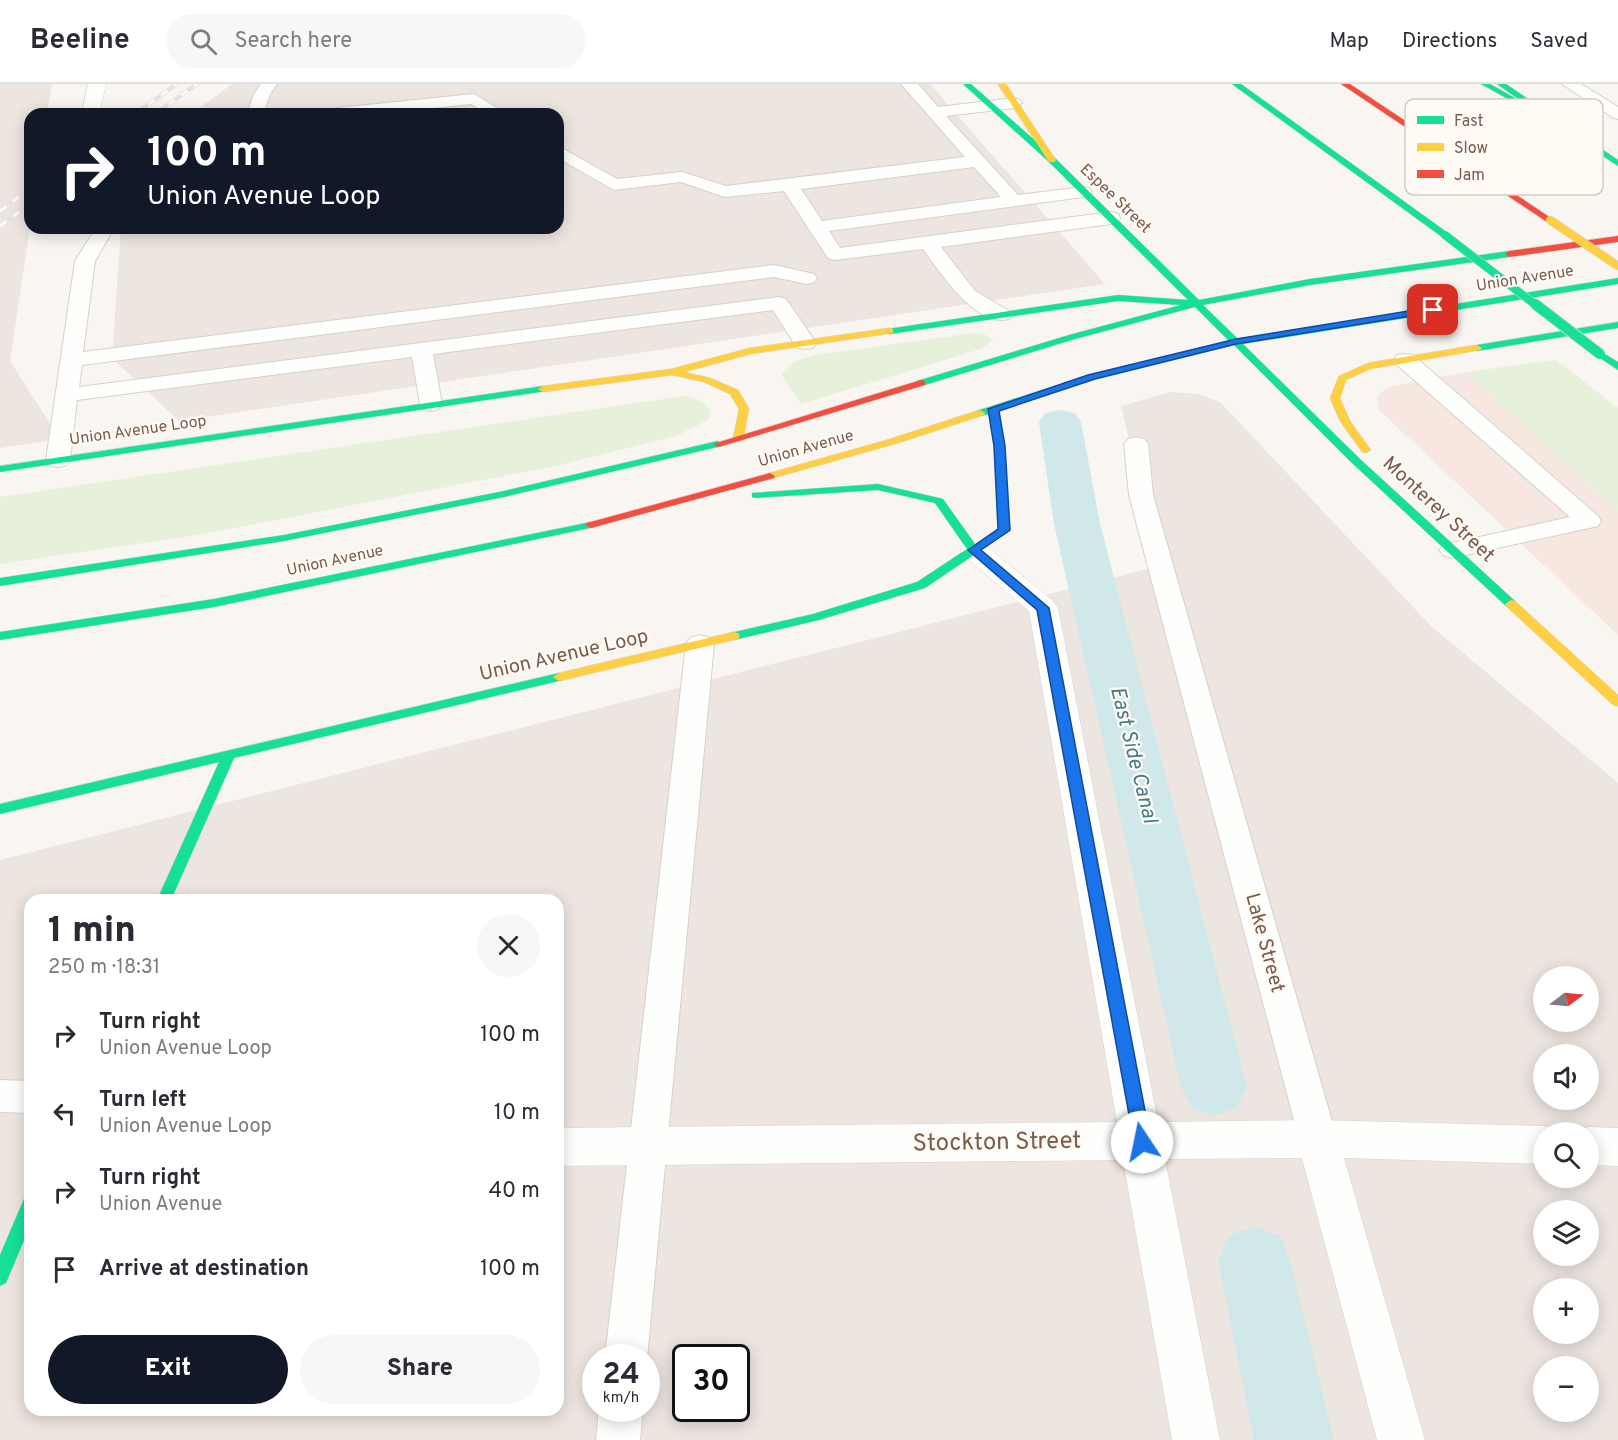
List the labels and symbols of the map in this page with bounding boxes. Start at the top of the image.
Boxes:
legend [1405,99,1603,195]
text: Fast [1454,112,1484,132]
text: Slow [1454,139,1488,159]
street label: Espee Street [1075,160,1155,238]
text: Jam [1454,166,1485,186]
street label: Union Avenue [1475,261,1575,297]
pin [1407,284,1458,335]
street label: Union Avenue Loop [68,411,208,451]
street label: Union Avenue [756,426,856,472]
street label: Monterey Street [1376,451,1500,569]
street label: Union Avenue [285,541,385,581]
street label: Union Avenue Loop [477,624,651,688]
water label: East Side Canal [1103,684,1163,828]
street label: Lake Street [1238,890,1290,996]
north arrow [1533,966,1599,1032]
position arrow [1110,1110,1174,1174]
street label: Stockton Street [912,1127,1082,1159]
speed limit sign: 30 [672,1344,750,1422]

